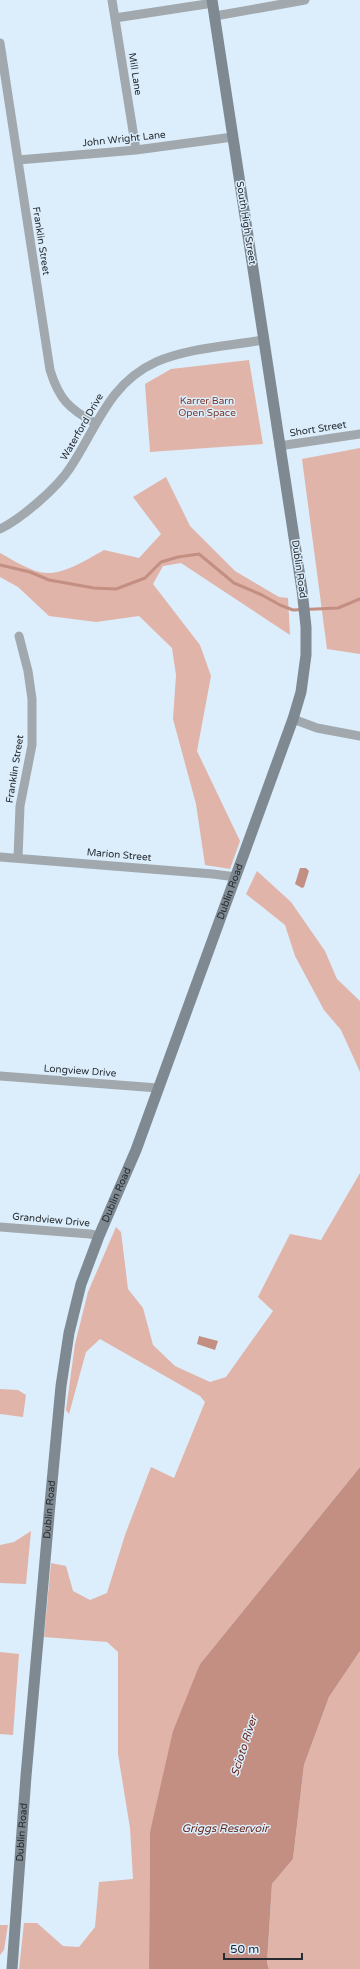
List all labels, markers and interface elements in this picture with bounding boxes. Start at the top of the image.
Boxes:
street label: Mill Lane [126,52,144,96]
street label: John Wright Lane [82,129,167,149]
street label: South High Street [233,180,259,266]
street label: Franklin Street [30,206,52,276]
street label: Waterford Drive [58,391,106,463]
park label: Karrer Barn Open Space [178,395,236,419]
street label: Short Street [289,419,347,439]
street label: Dublin Road [289,539,309,599]
street label: Franklin Street [4,734,26,804]
street label: Marion Street [86,846,152,864]
street label: Dublin Road [214,862,246,921]
street label: Longview Drive [43,1062,117,1080]
street label: Dublin Road [100,1166,134,1224]
street label: Grandview Drive [12,1211,91,1229]
street label: Dublin Road [41,1480,58,1539]
water label: Scioto River [228,1713,260,1778]
street label: Dublin Road [14,1803,30,1862]
water label: Griggs Reservoir [182,1822,270,1835]
scale bar [224,1935,302,1961]
text: 50 m [230,1942,259,1956]

